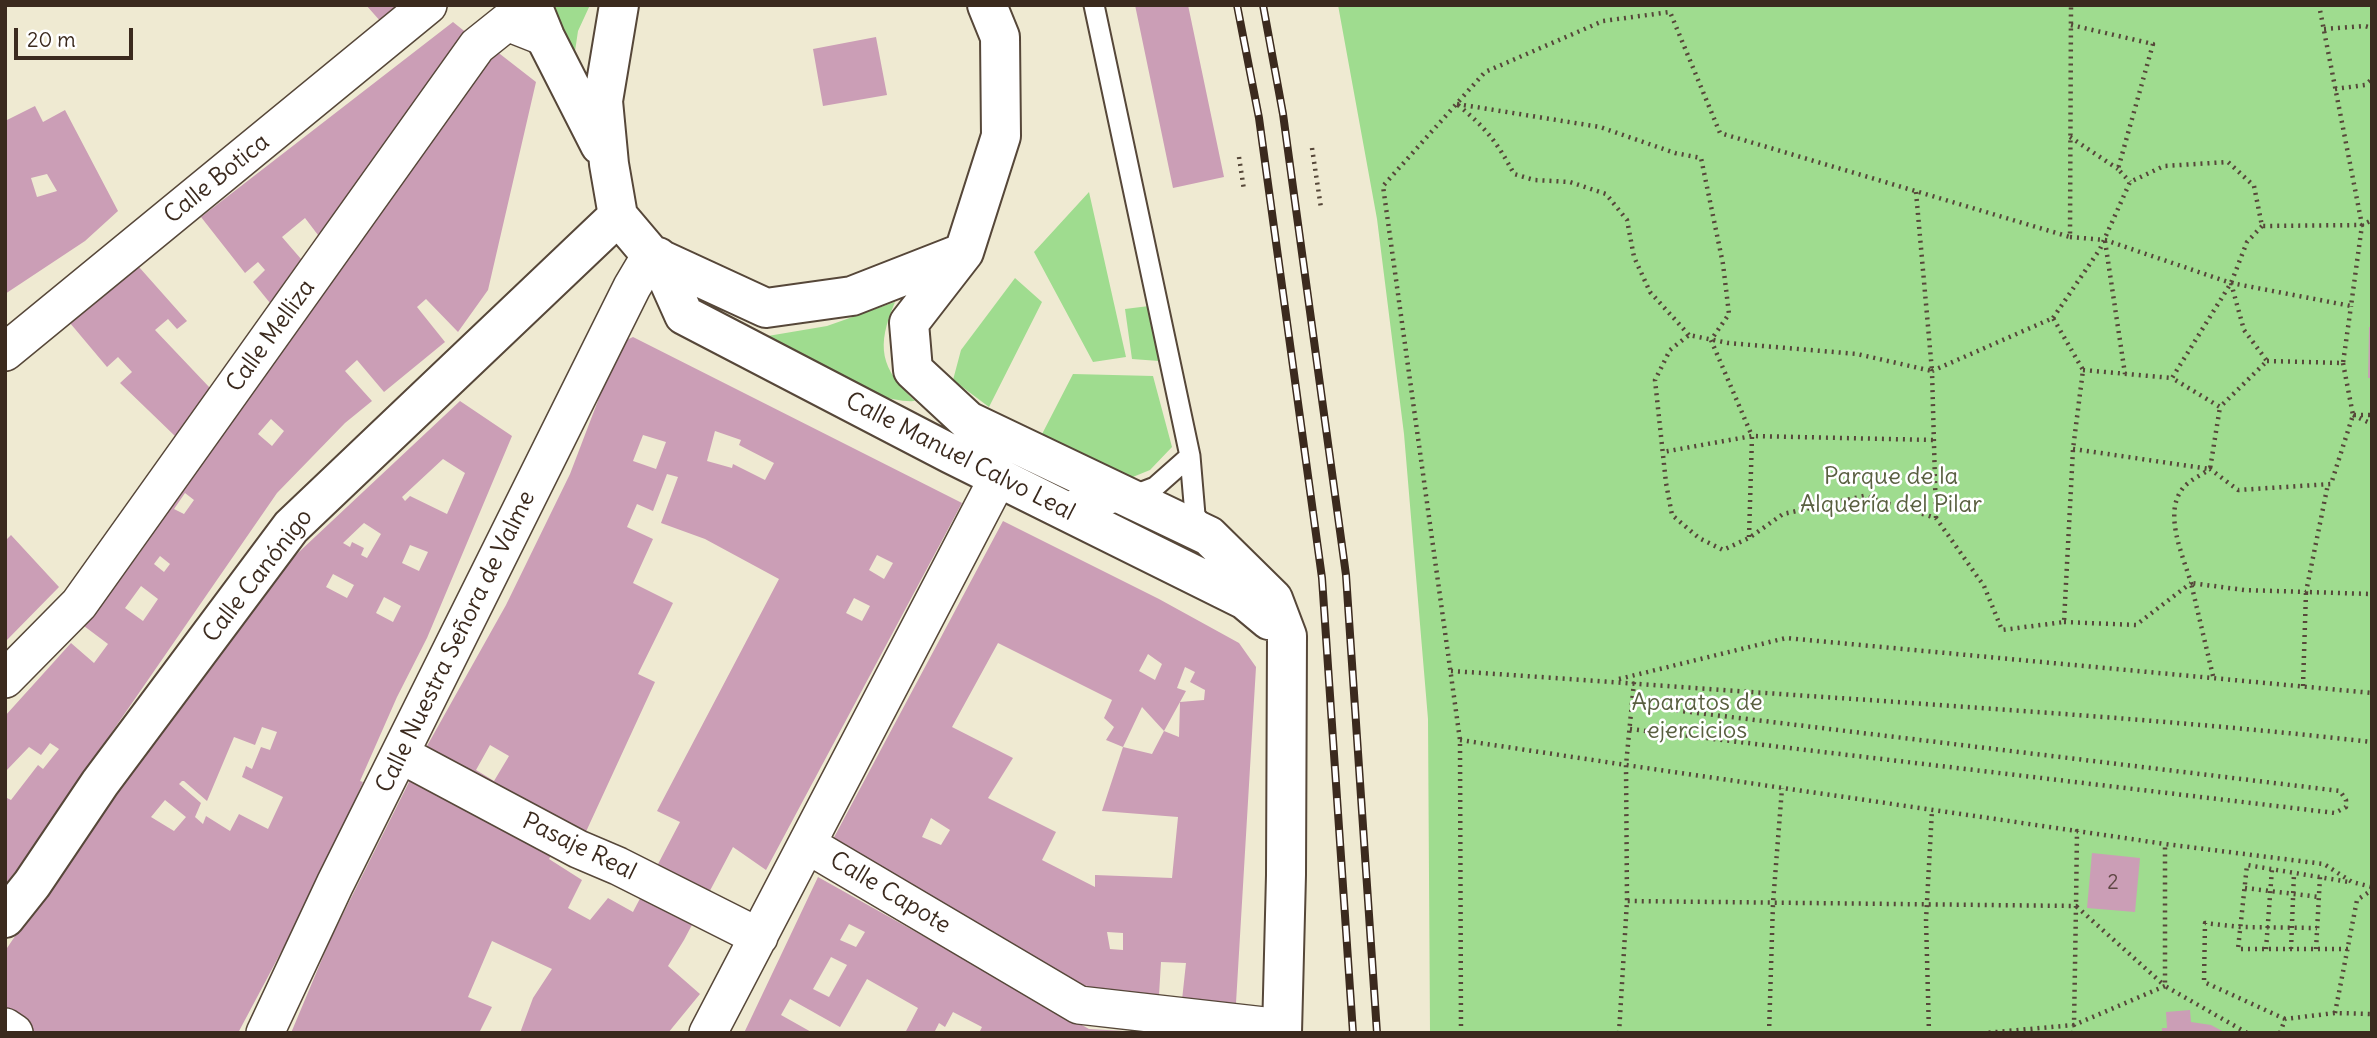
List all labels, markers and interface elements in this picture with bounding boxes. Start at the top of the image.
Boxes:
scale bar [18,14,136,58]
text: 20 m [27,26,76,53]
street label: Calle Botica [159,128,275,230]
street label: Calle Melliza [221,274,321,398]
street label: Calle Manuel Calvo Leal [841,387,1079,527]
park label: Parque de la Alquería del Pilar [1800,463,1982,519]
street label: Calle Nuestra Señora de Valme [370,486,542,798]
street label: Calle Canónigo [197,503,319,649]
park label: Aparatos de ejercicios [1631,689,1763,745]
street label: Pasaje Real [517,807,641,887]
street label: Calle Capote [824,846,956,940]
house number: 2 [2107,870,2119,896]

